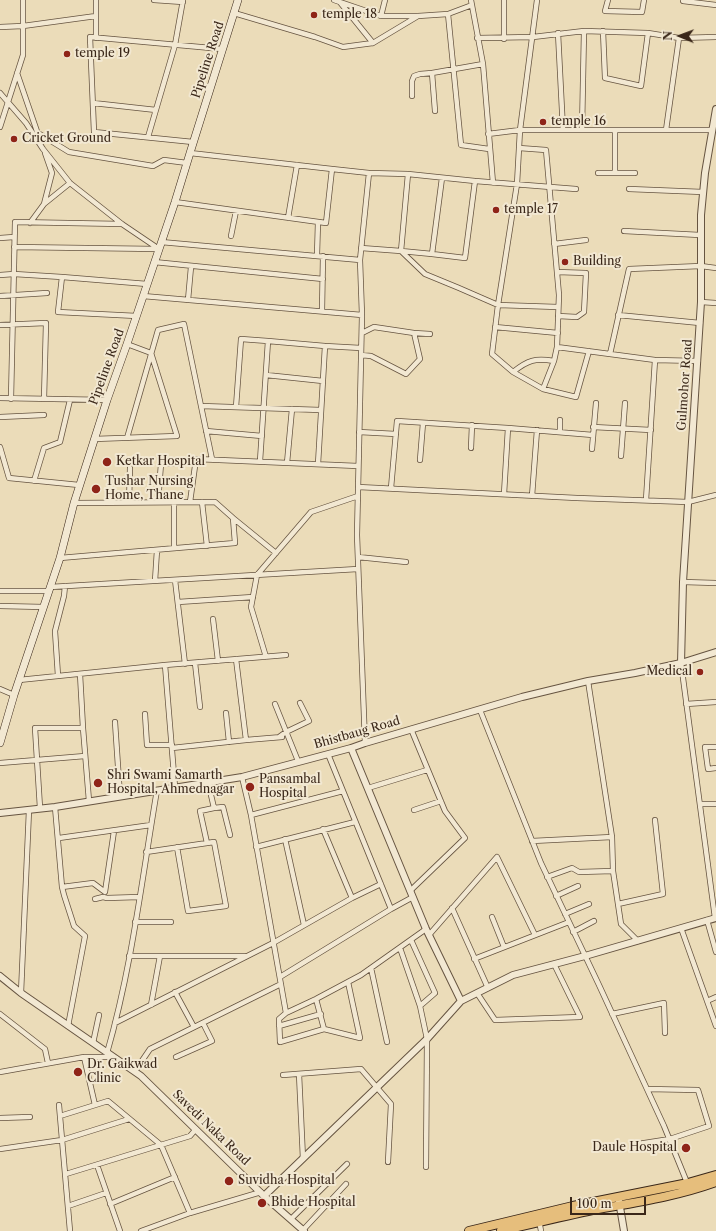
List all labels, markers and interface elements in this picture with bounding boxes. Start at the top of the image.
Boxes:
place label: temple 18 [322,8,377,22]
marker: temple 18 [309,10,319,20]
north arrow [660,16,700,56]
street label: Pipeline Road [189,20,227,100]
text: N [661,31,675,41]
place label: temple 19 [75,47,130,61]
marker: temple 19 [62,49,72,59]
place label: temple 16 [551,115,606,129]
marker: temple 16 [538,117,548,127]
place label: Cricket Ground [22,132,111,146]
marker: Cricket Ground [9,134,19,144]
place label: temple 17 [504,203,558,217]
marker: temple 17 [491,205,501,215]
place label: Building [573,255,621,269]
marker: Building [560,257,570,267]
street label: Pipeline Road [87,327,127,407]
street label: Gulmohor Road [675,339,695,431]
place label: Ketkar Hospital [116,455,205,469]
marker: Ketkar Hospital [101,456,113,468]
place label: Tushar Nursing Home, Thane [105,475,193,503]
marker: Tushar Nursing Home, Thane [90,483,102,495]
place label: Medical [646,665,692,679]
marker: Medical [695,667,705,677]
street label: Bhistbaug Road [312,714,402,752]
place label: Shri Swami Samarth Hospital, Ahmednagar [107,769,234,797]
place label: Pansambal Hospital [259,773,320,801]
marker: Shri Swami Samarth Hospital, Ahmednagar [92,777,104,789]
marker: Pansambal Hospital [244,781,256,793]
place label: Dr. Gaikwad Clinic [87,1058,157,1086]
marker: Dr. Gaikwad Clinic [72,1066,84,1078]
street label: Savedi Naka Road [169,1087,253,1169]
place label: Daule Hospital [592,1141,677,1155]
marker: Daule Hospital [680,1142,692,1154]
place label: Suvidha Hospital [238,1174,335,1188]
marker: Suvidha Hospital [223,1175,235,1187]
scale bar [572,1189,648,1215]
place label: Bhide Hospital [271,1196,355,1210]
text: 100 m [577,1196,612,1211]
marker: Bhide Hospital [256,1197,268,1209]

